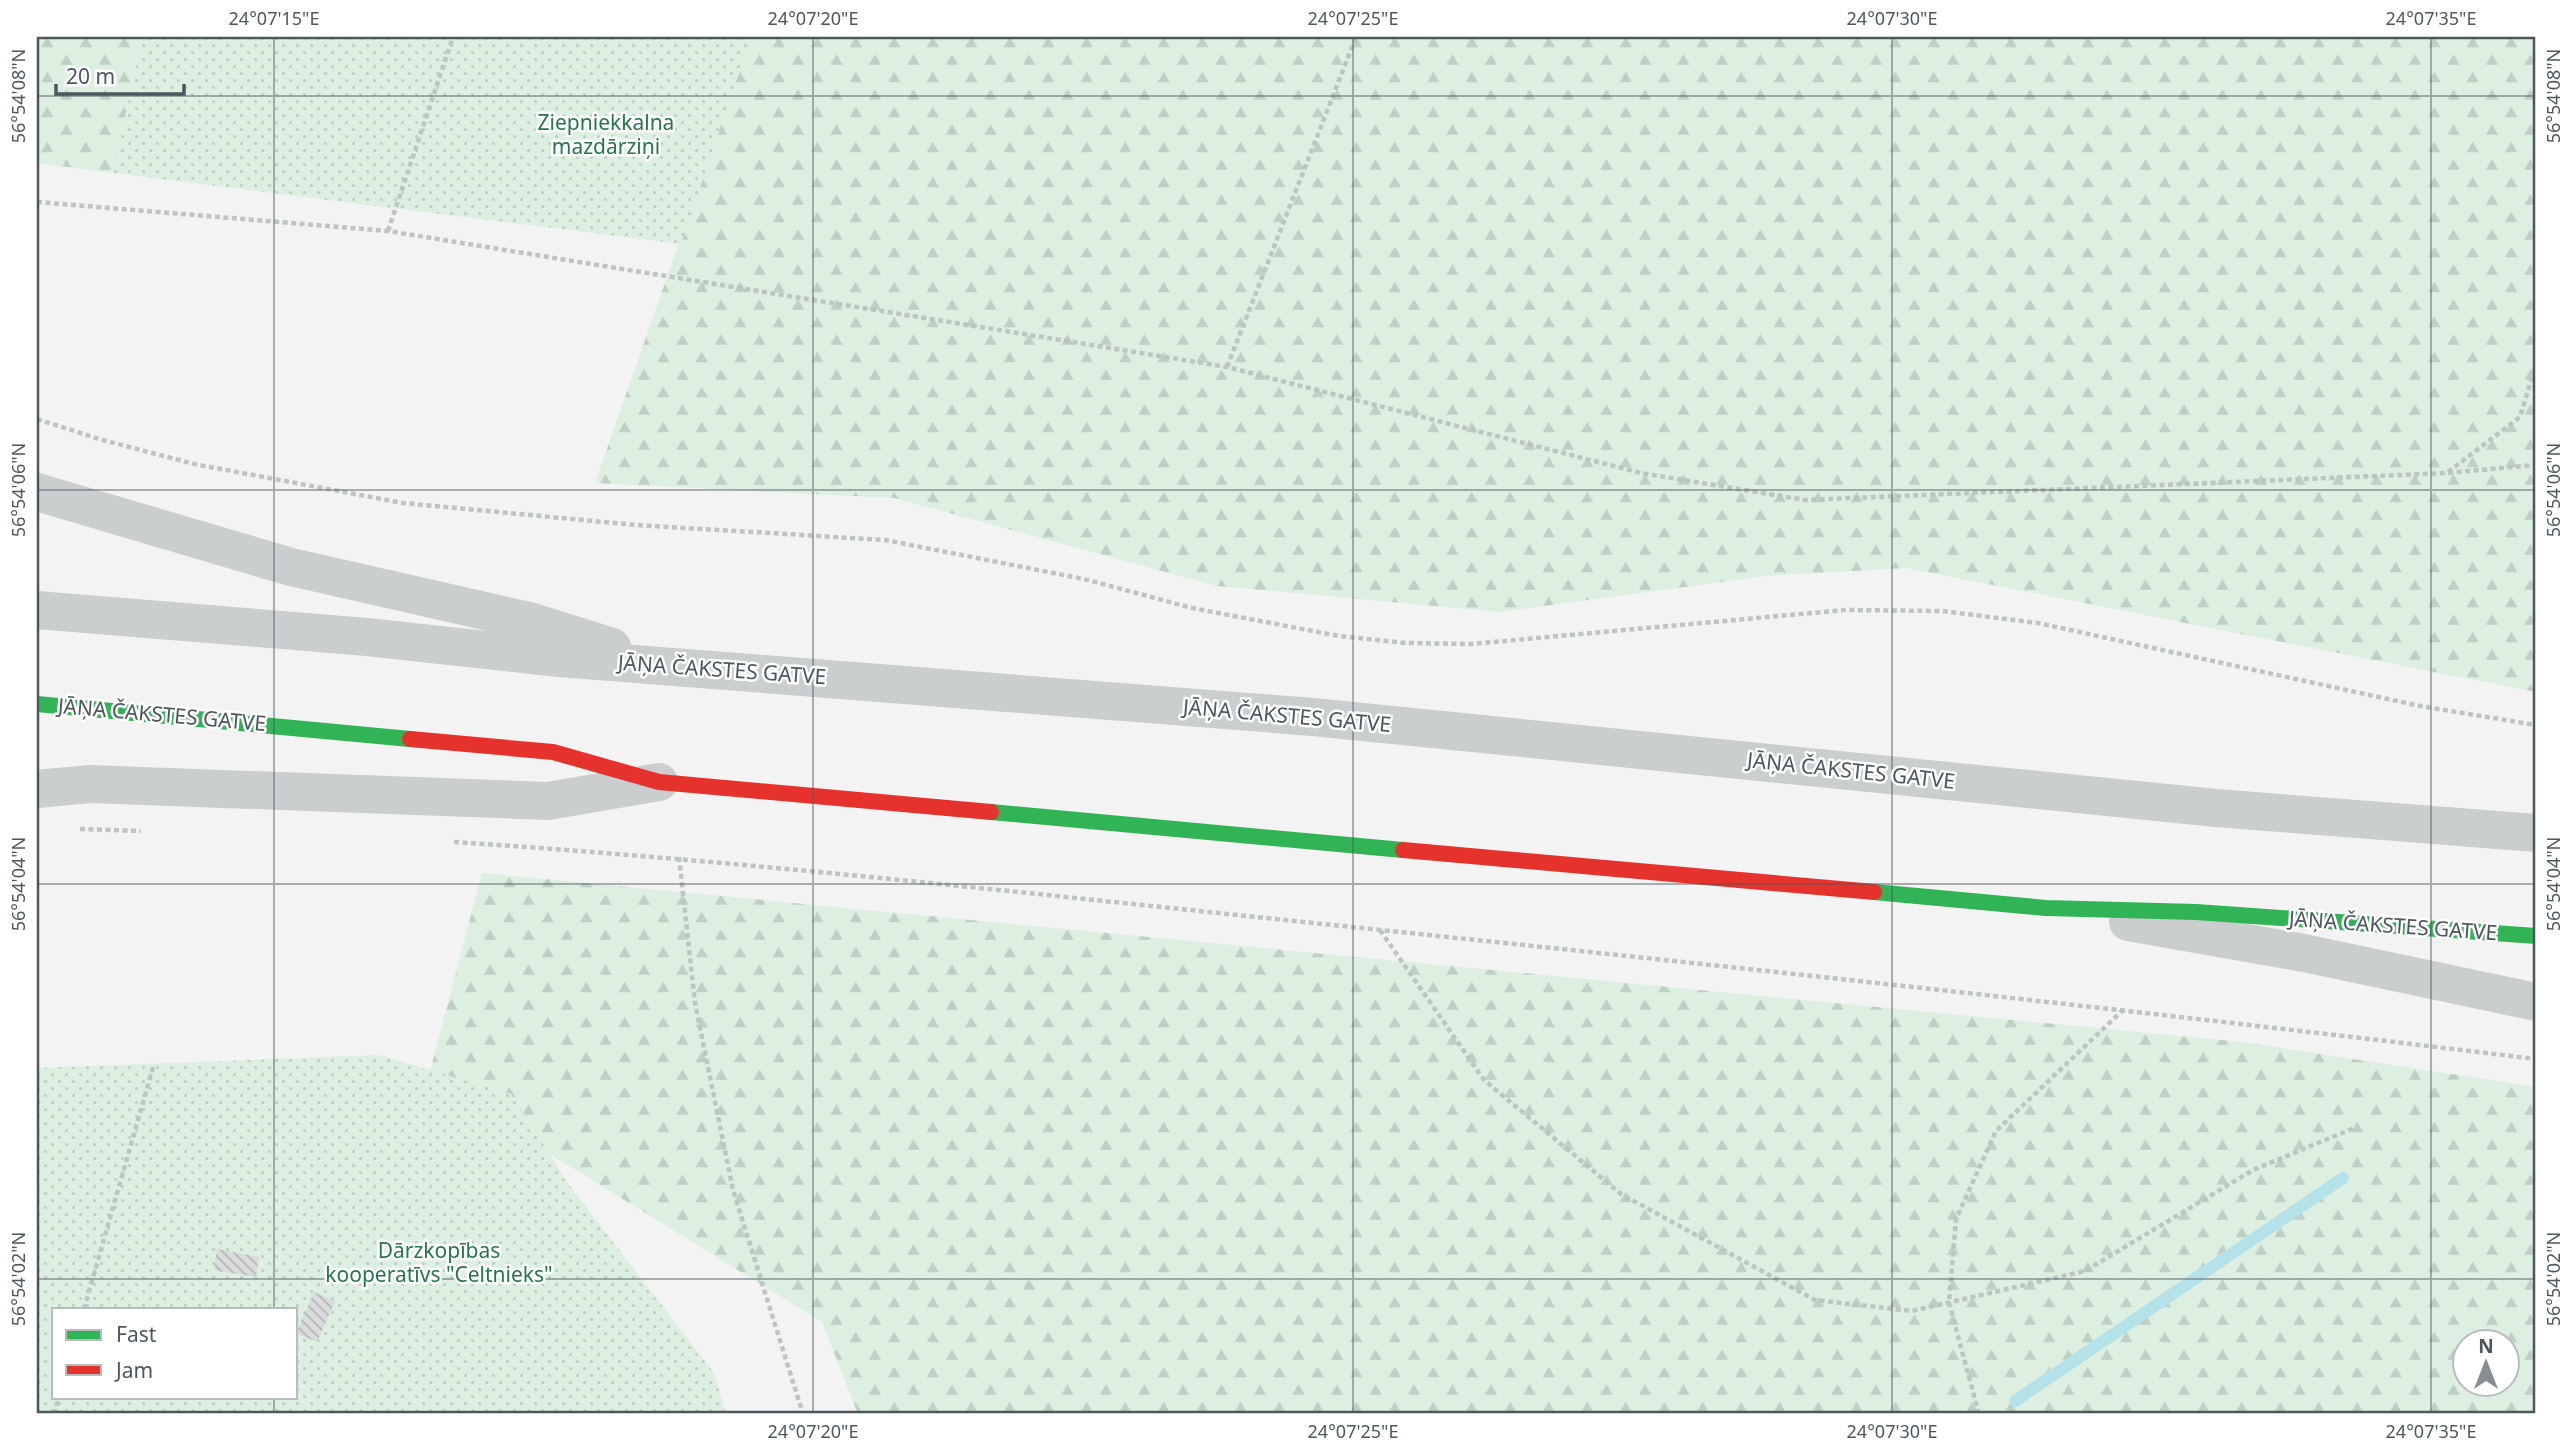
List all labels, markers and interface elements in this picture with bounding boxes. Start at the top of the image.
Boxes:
text: 24°07'15"E [229,6,319,30]
text: 24°07'20"E [768,6,858,30]
text: 24°07'25"E [1308,6,1398,30]
text: 24°07'30"E [1847,6,1937,30]
text: 24°07'35"E [2386,6,2476,30]
text: 56°54'08"N [6,49,30,143]
text: 56°54'08"N [2541,49,2565,143]
scale bar [56,52,184,96]
text: 20 m [66,62,115,90]
park label: Ziepniekkalna mazdārziņi [538,108,674,160]
text: 56°54'06"N [6,443,30,537]
text: 56°54'06"N [2541,443,2565,537]
street label: JĀŅA ČAKSTES GATVE [615,648,827,690]
street label: JĀŅA ČAKSTES GATVE [55,691,267,737]
street label: JĀŅA ČAKSTES GATVE [1180,692,1392,738]
street label: JĀŅA ČAKSTES GATVE [1744,745,1956,795]
text: 56°54'04"N [6,837,30,931]
text: 56°54'04"N [2541,837,2565,931]
street label: JĀŅA ČAKSTES GATVE [2286,904,2498,946]
text: 56°54'02"N [6,1232,30,1326]
text: 56°54'02"N [2541,1232,2565,1326]
park label: Dārzkopības kooperatīvs "Celtnieks" [325,1236,553,1288]
legend [52,1308,298,1398]
text: Fast [116,1320,157,1348]
north arrow [2450,1328,2520,1398]
text: N [2478,1333,2494,1359]
text: Jam [114,1356,153,1384]
text: 24°07'20"E [768,1419,858,1443]
text: 24°07'25"E [1308,1419,1398,1443]
text: 24°07'30"E [1847,1419,1937,1443]
text: 24°07'35"E [2386,1419,2476,1443]

